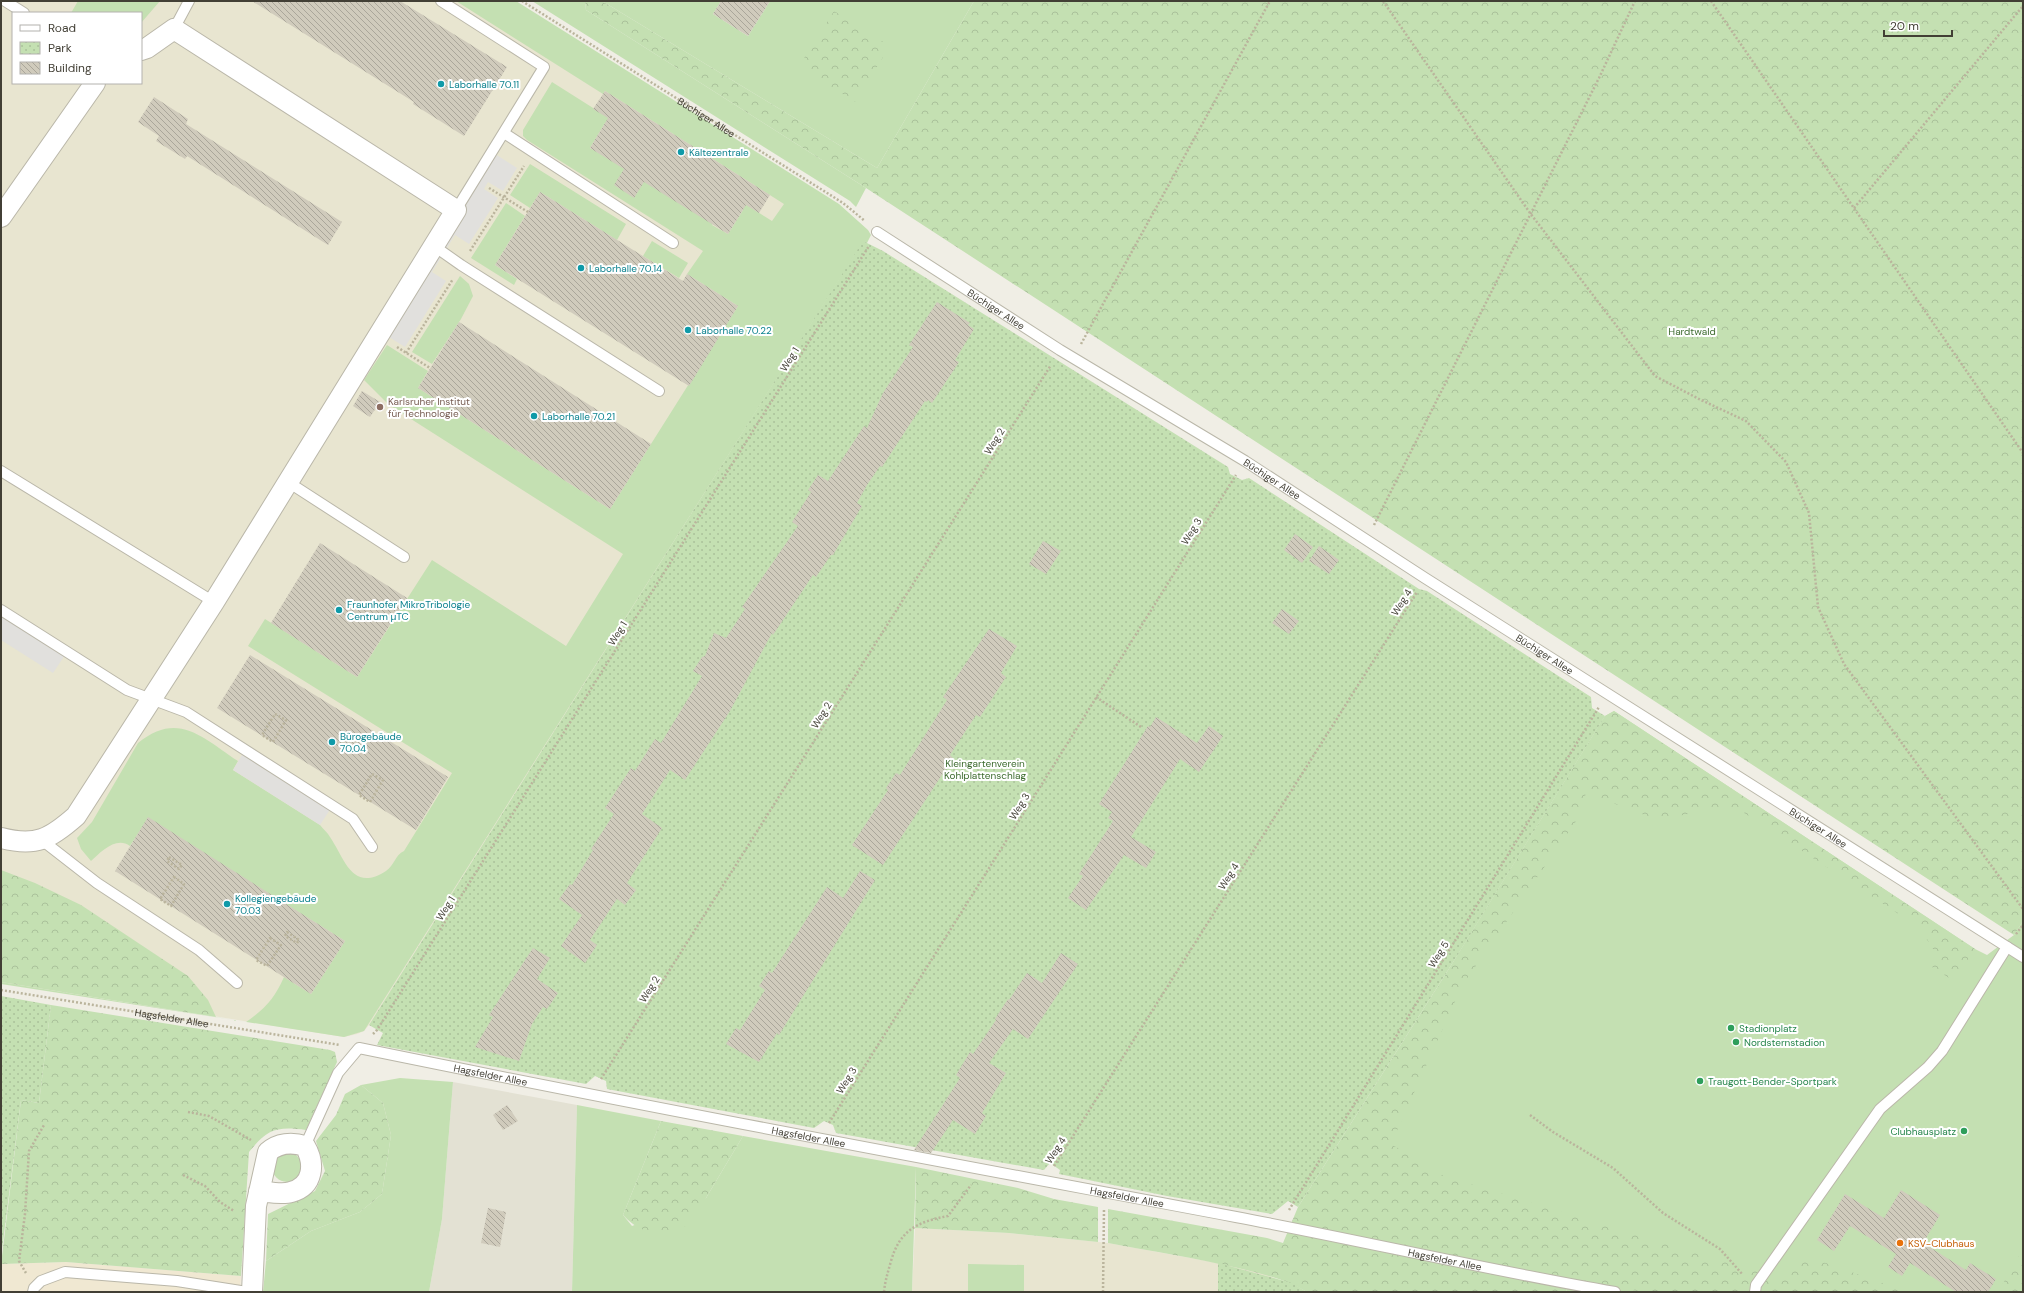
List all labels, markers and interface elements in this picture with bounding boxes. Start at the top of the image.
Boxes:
legend [12,12,142,84]
scale bar [1884,12,1952,38]
text: 20 m [1890,18,1919,34]
text: Road [48,20,76,36]
text: Park [48,40,72,56]
text: Building [48,60,92,76]
place label: Laborhalle 70.11 [449,78,519,91]
marker: Laborhalle 70.11 [436,79,446,89]
street label: Büchiger Allee [675,95,738,141]
place label: Kältezentrale [689,146,749,159]
marker: Kältezentrale [676,147,686,157]
place label: Laborhalle 70.14 [589,262,662,275]
marker: Laborhalle 70.14 [576,263,586,273]
street label: Büchiger Allee [965,286,1027,333]
place label: Laborhalle 70.22 [696,324,772,337]
marker: Laborhalle 70.22 [683,325,693,335]
park label: Hardtwald [1668,325,1716,338]
street label: Weg 1 [777,345,802,374]
place label: Karlsruher Institut für Technologie [388,395,470,420]
marker: Karlsruher Institut für Technologie [375,402,385,412]
place label: Laborhalle 70.21 [542,410,615,423]
marker: Laborhalle 70.21 [529,411,539,421]
street label: Weg 2 [981,425,1008,457]
street label: Büchiger Allee [1241,456,1303,503]
street label: Weg 3 [1178,515,1205,547]
street label: Weg 4 [1388,586,1415,618]
place label: Fraunhofer MikroTribologie Centrum µTC [347,598,470,623]
marker: Fraunhofer MikroTribologie Centrum µTC [334,605,344,615]
street label: Weg 1 [605,619,630,648]
street label: Büchiger Allee [1513,631,1576,678]
street label: Weg 2 [808,699,835,731]
place label: Bürogebäude 70.04 [340,730,402,755]
marker: Bürogebäude 70.04 [327,737,337,747]
park label: Kleingartenverein Kohlplattenschlag [944,757,1026,782]
street label: Weg 3 [1006,790,1033,822]
street label: Büchiger Allee [1787,805,1850,851]
street label: Weg 4 [1215,860,1242,892]
place label: Kollegiengebäude 70.03 [235,892,317,917]
street label: Weg 1 [433,894,458,923]
marker: Kollegiengebäude 70.03 [222,899,232,909]
street label: Weg 5 [1425,938,1452,970]
street label: Weg 2 [636,973,663,1005]
street label: Hagsfelder Allee [134,1006,210,1031]
place label: Stadionplatz [1739,1022,1797,1035]
marker: Stadionplatz [1726,1023,1736,1033]
place label: Nordsternstadion [1744,1036,1825,1049]
marker: Nordsternstadion [1731,1037,1741,1047]
street label: Hagsfelder Allee [453,1061,529,1089]
street label: Weg 3 [833,1064,860,1096]
place label: Traugott-Bender-Sportpark [1708,1075,1837,1088]
marker: Traugott-Bender-Sportpark [1695,1076,1705,1086]
street label: Hagsfelder Allee [771,1124,847,1150]
place label: Clubhausplatz [1890,1125,1956,1138]
marker: Clubhausplatz [1959,1126,1969,1136]
street label: Weg 4 [1042,1135,1069,1166]
street label: Hagsfelder Allee [1089,1184,1165,1210]
place label: KSV-Clubhaus [1908,1237,1974,1250]
marker: KSV-Clubhaus [1895,1238,1905,1248]
street label: Hagsfelder Allee [1407,1246,1483,1274]

